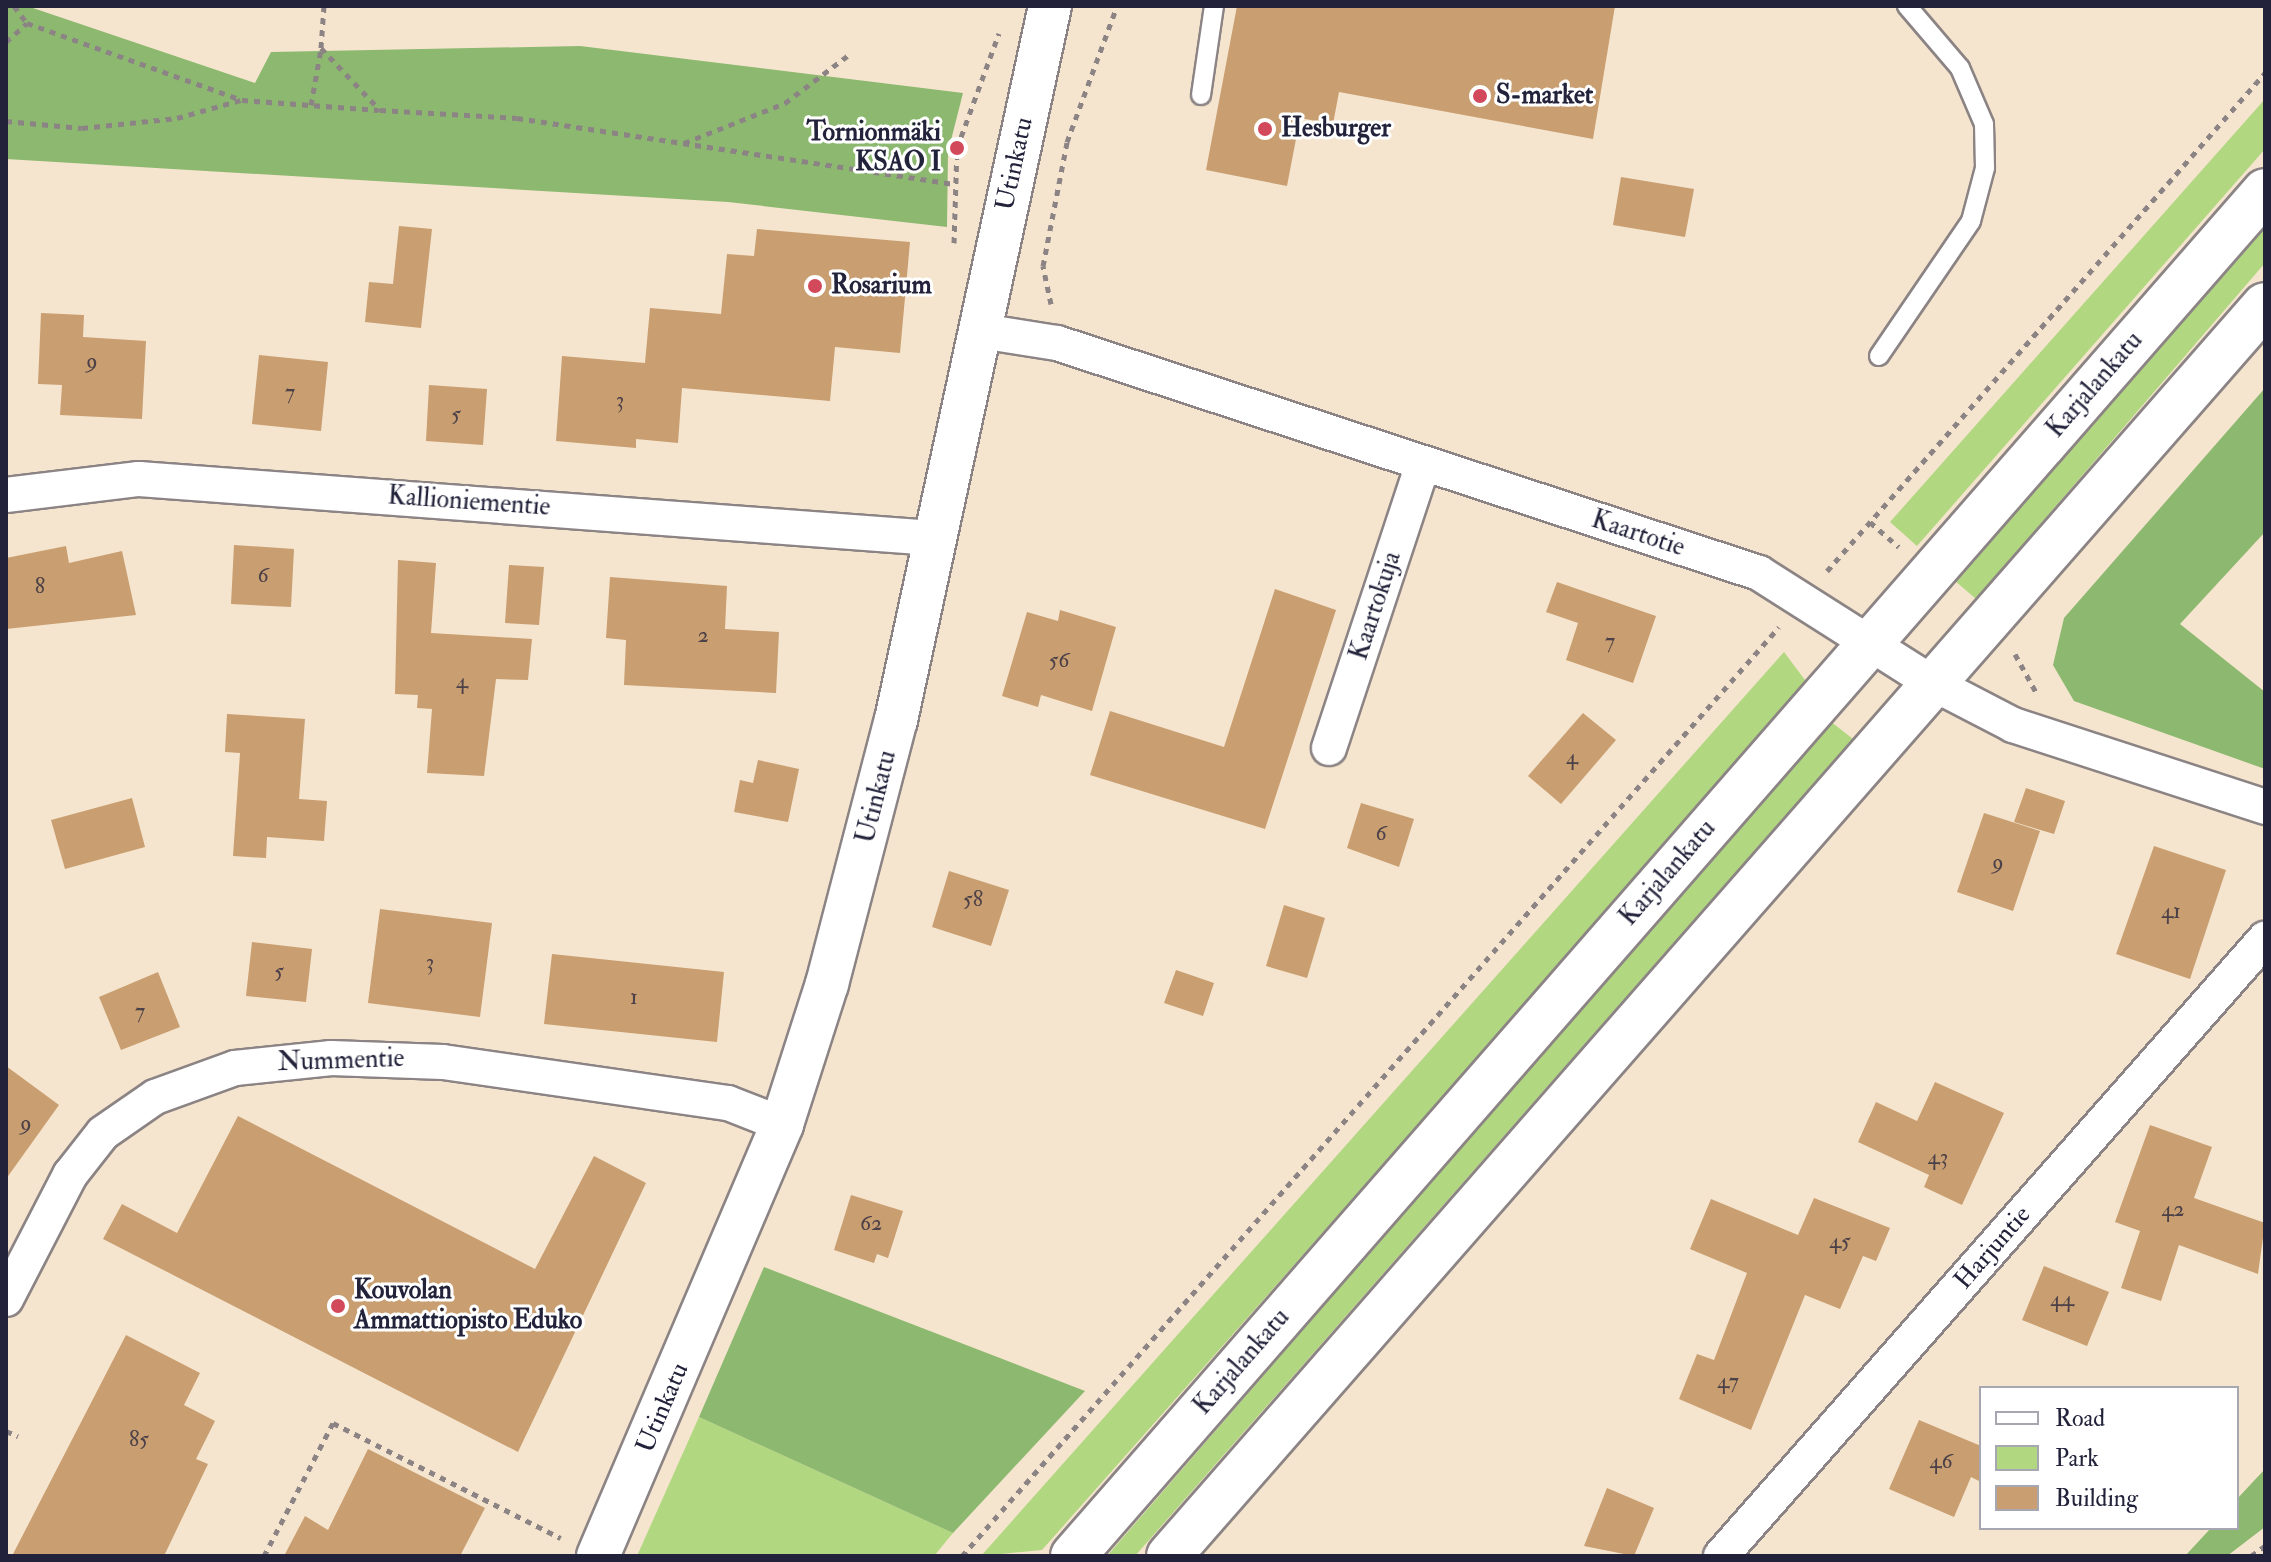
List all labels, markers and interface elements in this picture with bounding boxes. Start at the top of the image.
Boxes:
place label: S-market [1496,80,1593,112]
marker: S-market [1471,87,1489,105]
place label: Hesburger [1281,113,1391,145]
street label: Utinkatu [990,114,1040,214]
place label: Tornionmäki KSAO I [807,117,941,178]
marker: Hesburger [1256,120,1274,138]
marker: Tornionmäki KSAO I [948,139,966,157]
place label: Rosarium [831,270,932,302]
marker: Rosarium [806,277,824,295]
street label: Karjalankatu [2040,325,2150,445]
house number: 9 [86,349,98,375]
house number: 7 [285,380,295,406]
house number: 3 [616,388,624,414]
house number: 5 [451,402,461,428]
street label: Kallioniementie [387,481,551,523]
street label: Kaartotie [1587,504,1689,564]
street label: Kaartokuja [1344,548,1408,664]
house number: 6 [257,563,269,589]
house number: 8 [35,574,45,600]
house number: 2 [697,623,709,649]
house number: 7 [1605,629,1615,655]
house number: 56 [1049,648,1069,674]
house number: 4 [456,669,468,695]
house number: 4 [1566,745,1578,771]
street label: Utinkatu [850,747,904,847]
street label: Karjalankatu [1613,813,1723,933]
house number: 6 [1375,821,1387,847]
house number: 9 [1992,850,2004,876]
house number: 58 [963,887,983,913]
house number: 41 [2161,899,2181,925]
house number: 3 [426,950,434,976]
house number: 5 [274,959,284,985]
house number: 1 [630,985,638,1011]
house number: 7 [135,999,145,1025]
street label: Nummentie [277,1043,405,1079]
house number: 9 [20,1111,32,1137]
house number: 43 [1928,1145,1948,1171]
house number: 42 [2161,1197,2185,1223]
street label: Harjuntie [1948,1200,2038,1296]
house number: 62 [860,1211,882,1237]
house number: 45 [1829,1229,1851,1255]
place label: Kouvolan Ammattiopisto Eduko [354,1275,582,1336]
house number: 44 [2050,1287,2074,1313]
marker: Kouvolan Ammattiopisto Eduko [329,1297,347,1315]
street label: Karjalankatu [1187,1302,1297,1422]
street label: Utinkatu [630,1358,696,1458]
house number: 47 [1717,1369,1739,1395]
legend [1979,1386,2239,1530]
text: Road [2055,1403,2105,1434]
house number: 85 [129,1427,149,1453]
text: Park [2055,1443,2099,1474]
house number: 46 [1930,1449,1952,1475]
text: Building [2055,1483,2138,1514]

